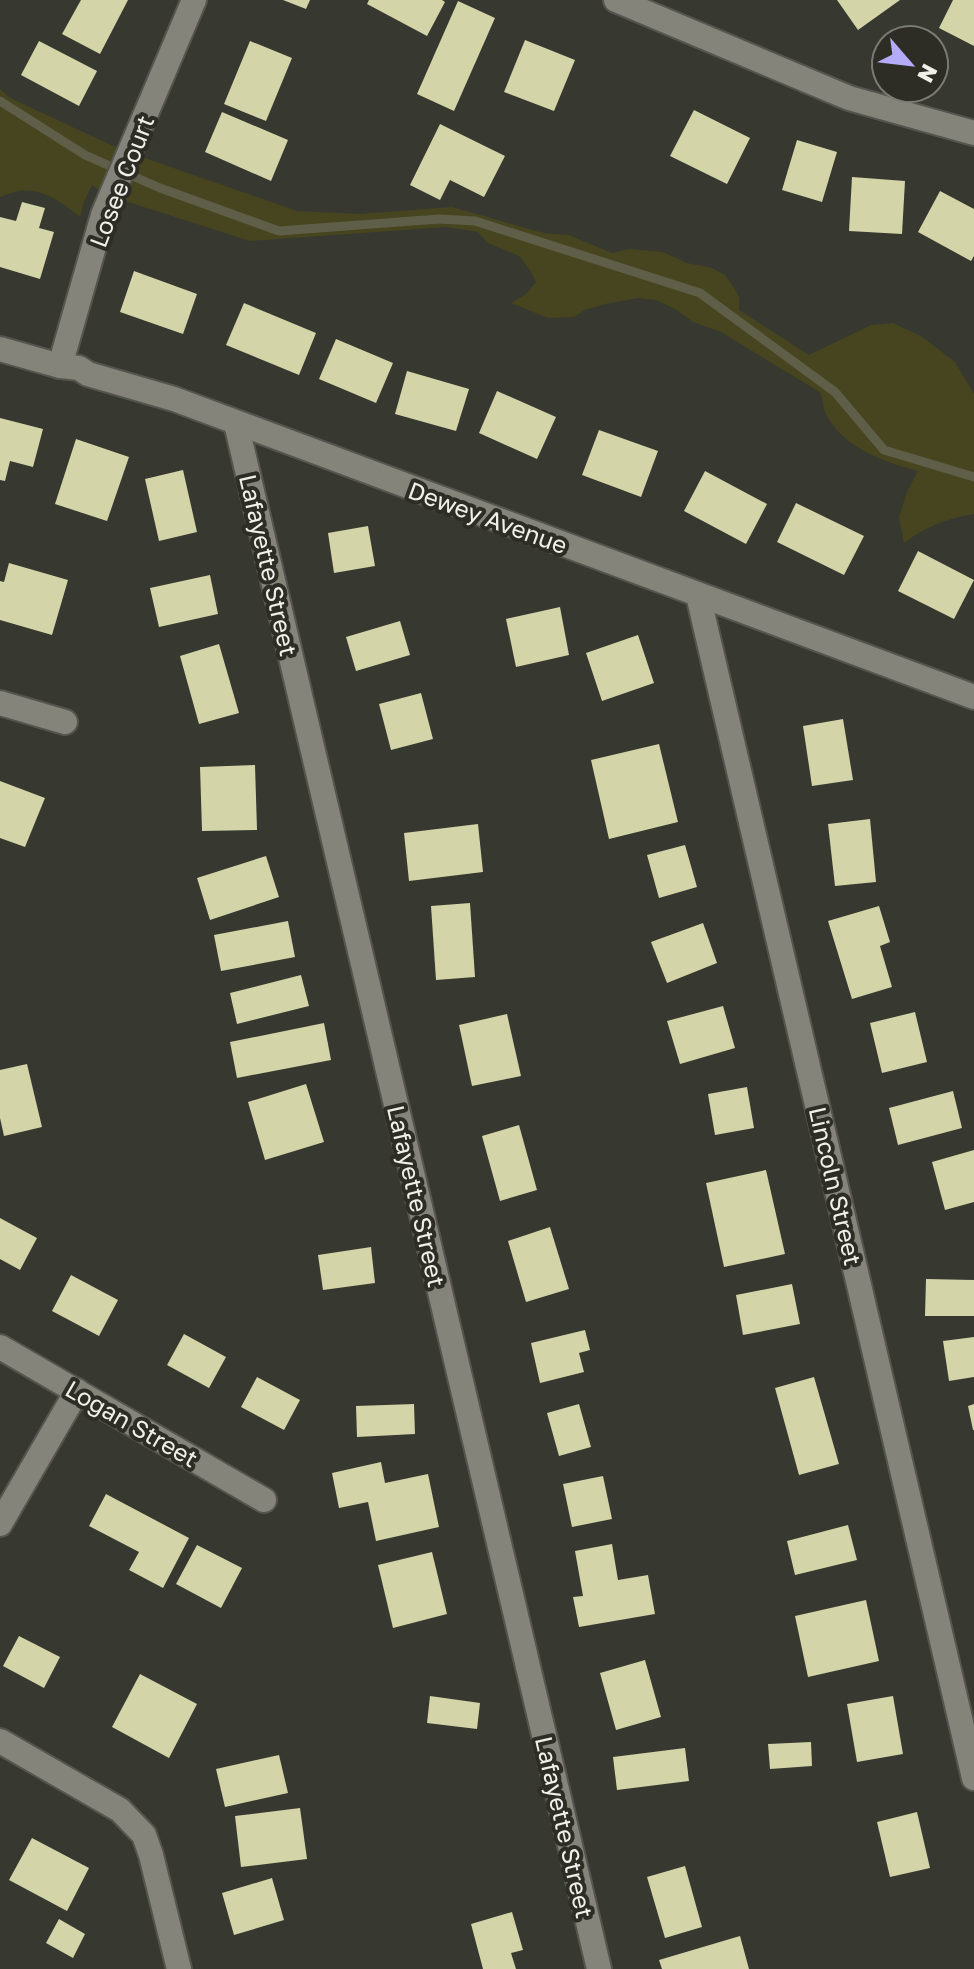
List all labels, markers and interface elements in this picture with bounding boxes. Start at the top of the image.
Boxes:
north arrow [870,24,950,104]
text: N [912,60,944,87]
street label: Losee Court [83,111,159,251]
street label: Lafayette Street [234,471,304,659]
street label: Dewey Avenue [404,475,572,559]
street label: Lafayette Street [382,1102,452,1290]
street label: Lincoln Street [804,1104,868,1268]
street label: Logan Street [61,1373,203,1473]
street label: Lafayette Street [530,1733,600,1921]

